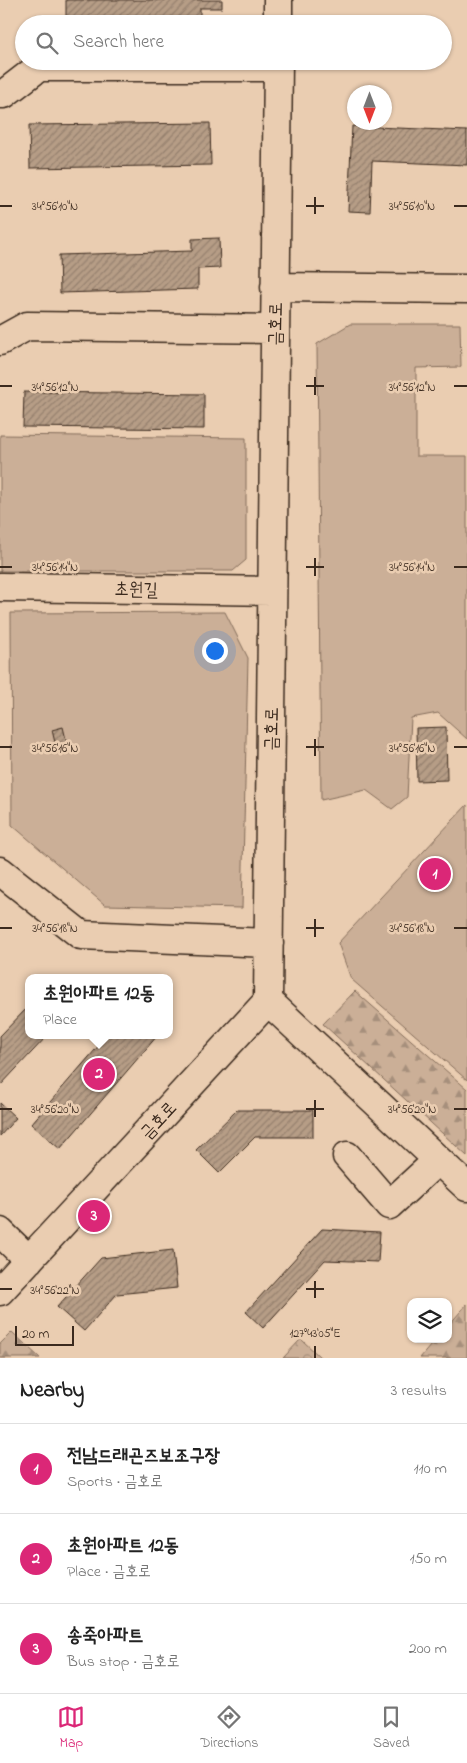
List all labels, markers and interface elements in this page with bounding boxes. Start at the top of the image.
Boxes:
search box [15,15,452,70]
icon: search [33,29,61,57]
text: Search here [73,29,164,56]
north arrow [347,85,392,130]
text: 34°56'10"N [32,198,78,216]
text: 34°56'10"N [389,198,435,216]
street label: 금호로 [264,302,290,346]
text: 34°56'12"N [31,379,79,397]
text: 34°56'12"N [388,379,436,397]
text: 34°56'14"N [32,559,78,577]
text: 34°56'14"N [389,559,435,577]
street label: 초원길 [114,578,158,604]
your location [202,638,228,664]
street label: 금호로 [260,707,286,751]
text: 34°56'16"N [32,740,78,758]
text: 34°56'16"N [389,740,435,758]
pin: 1 [419,855,451,893]
text: 34°56'18"N [32,920,78,938]
text: 34°56'18"N [389,920,435,938]
popup [25,974,173,1039]
text: 초원아파트 12동 [43,981,155,1008]
text: Place [43,1008,77,1032]
pin: 2 [83,1055,115,1093]
street label: 금호로 [135,1097,184,1146]
text: 34°56'20"N [31,1101,79,1119]
text: 34°56'20"N [388,1101,436,1119]
pin: 3 [78,1197,110,1235]
text: 34°56'22"N [30,1282,80,1300]
map controls [407,1298,452,1343]
button: layers [407,1298,452,1343]
scale bar [15,1323,74,1346]
text: 20 m [22,1324,49,1345]
text: 127°43'05"E [289,1325,341,1343]
text: Nearby [20,1376,84,1406]
text: 3 results [391,1379,447,1403]
text: 전남드래곤즈보조구장 [67,1443,220,1470]
text: 1 [33,1457,39,1481]
text: 110 m [413,1457,447,1481]
text: Sports · 금호로 [67,1470,163,1494]
text: 초원아파트 12동 [67,1533,179,1560]
text: 2 [32,1547,40,1571]
text: 150 m [409,1547,447,1571]
text: Place · 금호로 [67,1560,151,1584]
text: 송죽아파트 [67,1623,143,1650]
text: 3 [33,1637,39,1661]
text: 200 m [409,1637,447,1661]
text: Bus stop · 금호로 [67,1650,180,1674]
tab: Map [57,1703,85,1754]
tab: Directions [200,1703,258,1754]
tab: Saved [373,1703,410,1754]

